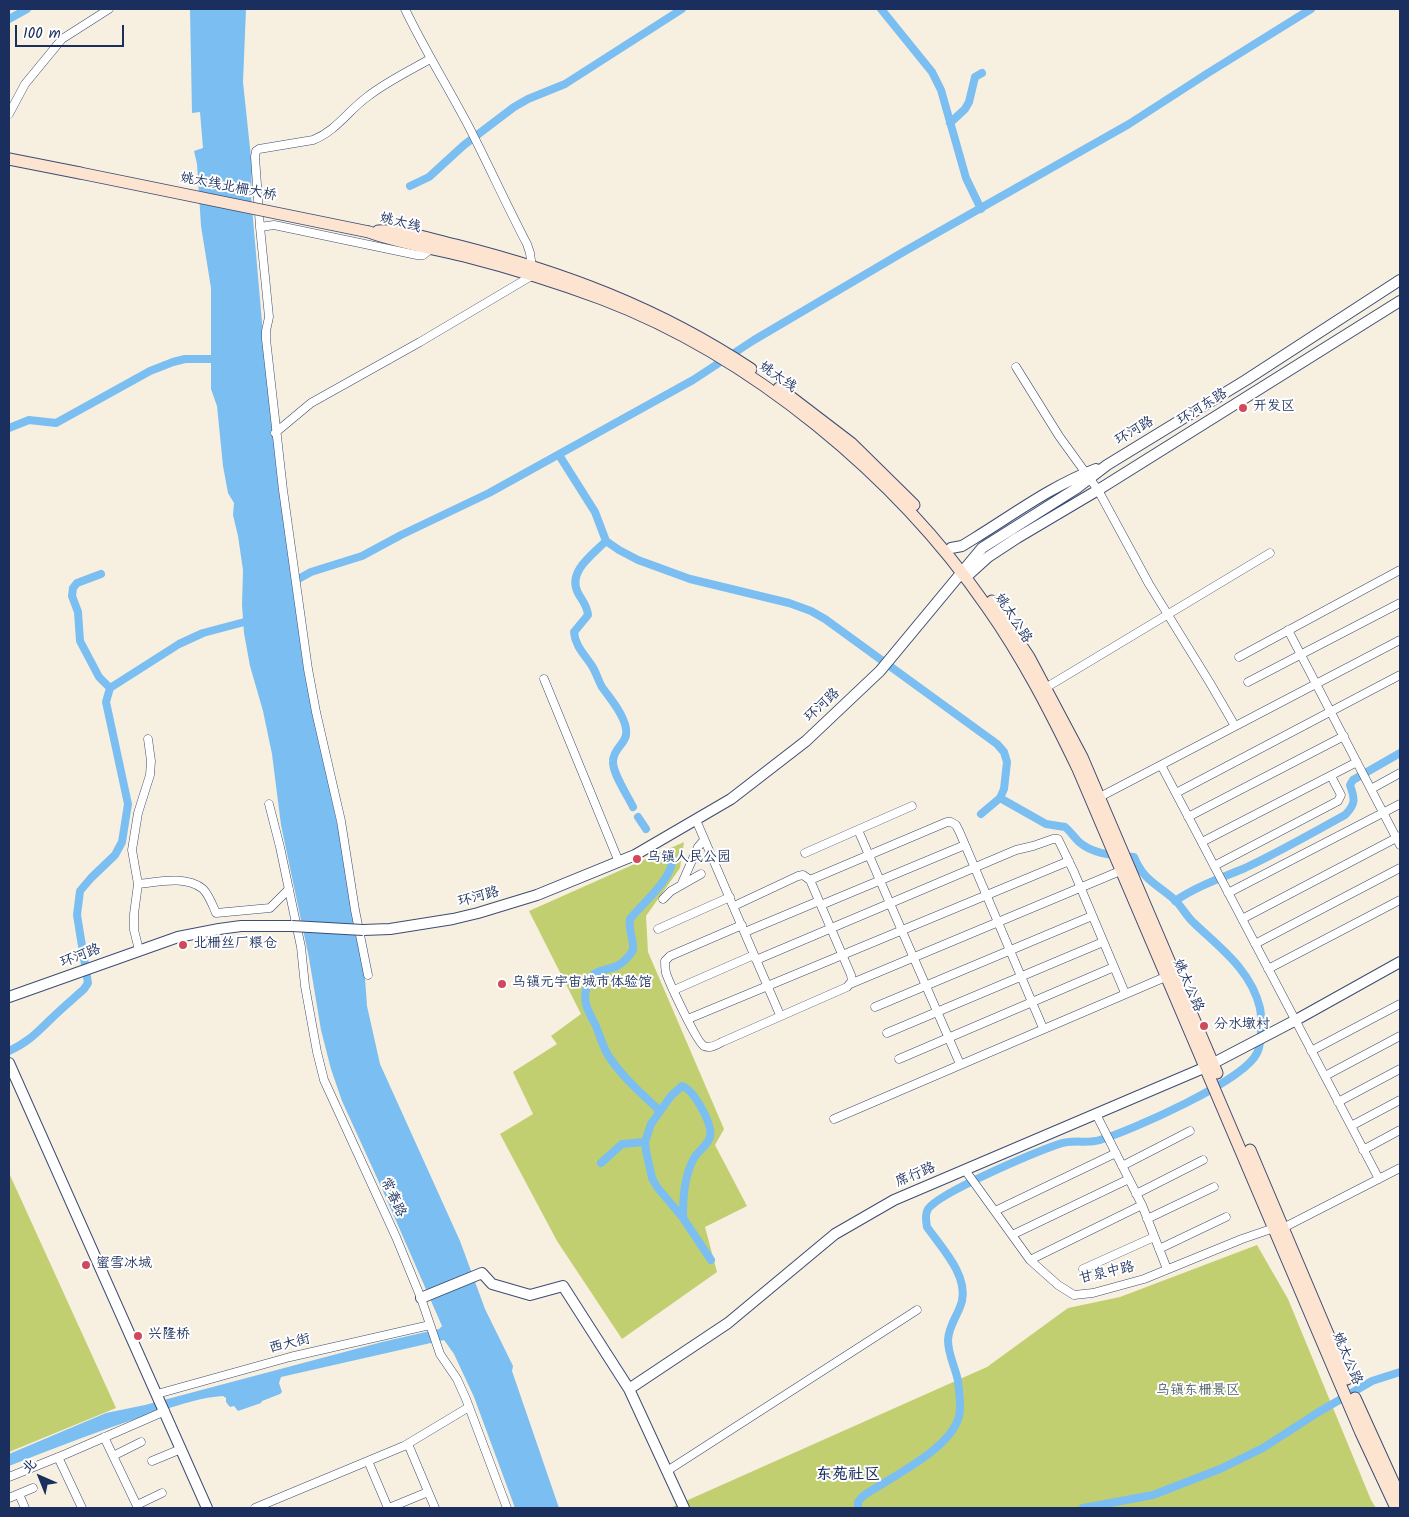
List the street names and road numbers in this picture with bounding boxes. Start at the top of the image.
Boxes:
street label: 姚太线北栅大桥 [178,170,278,206]
street label: 姚太线 [378,210,422,238]
street label: 姚太线 [755,359,799,397]
street label: 环河东路 [1175,386,1231,430]
street label: 环河路 [1113,414,1157,450]
street label: 姚太公路 [990,591,1034,647]
street label: 环河路 [802,686,844,726]
street label: 环河路 [457,884,501,912]
street label: 环河路 [58,942,104,972]
street label: 姚太公路 [1168,957,1206,1015]
street label: 席行路 [893,1160,939,1192]
street label: 常春路 [376,1175,408,1221]
street label: 甘泉中路 [1078,1260,1136,1288]
street label: 姚太公路 [1327,1330,1365,1388]
street label: 西大街 [268,1332,312,1358]

